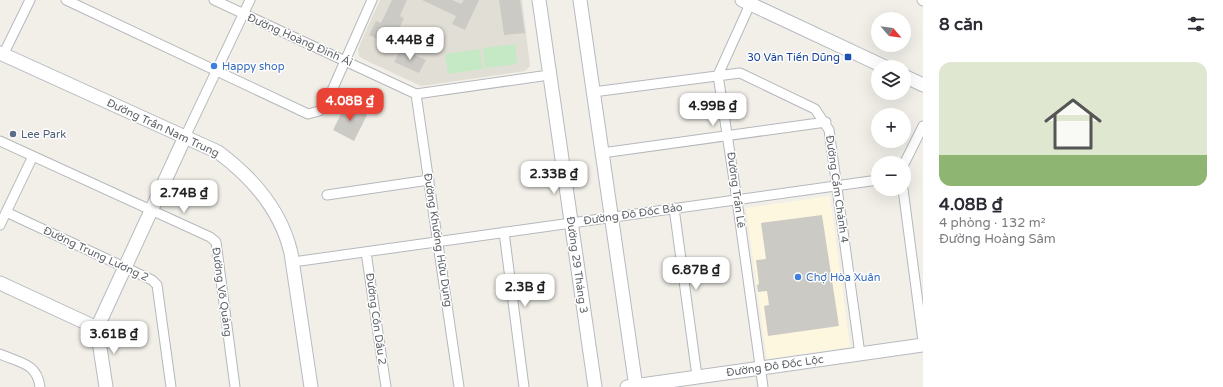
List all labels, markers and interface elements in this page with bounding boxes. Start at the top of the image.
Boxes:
street label: Đường Hoàng Đình Ái [245,10,355,69]
north arrow [871,12,911,52]
map controls [871,12,911,196]
icon: filters [1185,13,1207,35]
text: 8 căn [939,14,983,35]
pin: 4.44B ₫ [373,27,447,61]
text: 4.44B ₫ [386,32,434,48]
place label: 30 Văn Tiến Dũng [747,51,840,64]
marker: 30 Văn Tiến Dũng [843,52,853,62]
place label: Happy shop [222,60,285,73]
button: layers [871,60,911,100]
marker: Happy shop [209,61,219,71]
pin: 4.08B ₫ [313,88,387,122]
icon: home [1037,88,1109,160]
text: 4.08B ₫ [326,93,374,109]
pin: 4.99B ₫ [676,93,750,127]
street label: Đường Trần Nam Trung [105,96,221,160]
text: 4.99B ₫ [689,98,737,114]
button: + [871,108,911,148]
place label: Lee Park [21,128,66,141]
marker: Lee Park [8,129,18,139]
street label: Đường Cẩm Chánh 4 [823,134,851,244]
street label: Đường Trần Lê [724,151,748,229]
button: − [871,156,911,196]
pin: 2.33B ₫ [517,161,591,195]
text: 2.33B ₫ [530,166,578,182]
street label: Đường Khương Hữu Dụng [421,172,455,308]
pin: 2.74B ₫ [147,180,221,214]
text: 2.74B ₫ [160,185,208,201]
text: 4.08B ₫ [939,194,1003,215]
street label: Đường Đô Đốc Bảo [583,201,684,227]
text: 4 phòng · 132 m² [939,215,1045,231]
street label: Đường 29 Tháng 3 [564,216,590,314]
street label: Đường Trung Lương 2 [41,224,151,284]
text: Đường Hoàng Sâm [939,231,1056,247]
street label: Đường Võ Quảng [209,246,235,338]
pin: 6.87B ₫ [659,257,733,291]
text: 6.87B ₫ [672,262,720,278]
place label: Chợ Hòa Xuân [806,271,880,284]
street label: Đường Cồn Dầu 2 [363,272,389,366]
marker: Chợ Hòa Xuân [793,272,803,282]
pin: 2.3B ₫ [492,274,558,308]
text: 2.3B ₫ [505,279,545,295]
pin: 3.61B ₫ [77,321,151,355]
text: 3.61B ₫ [90,326,138,342]
street label: Đường Đô Đốc Lộc [725,353,825,379]

